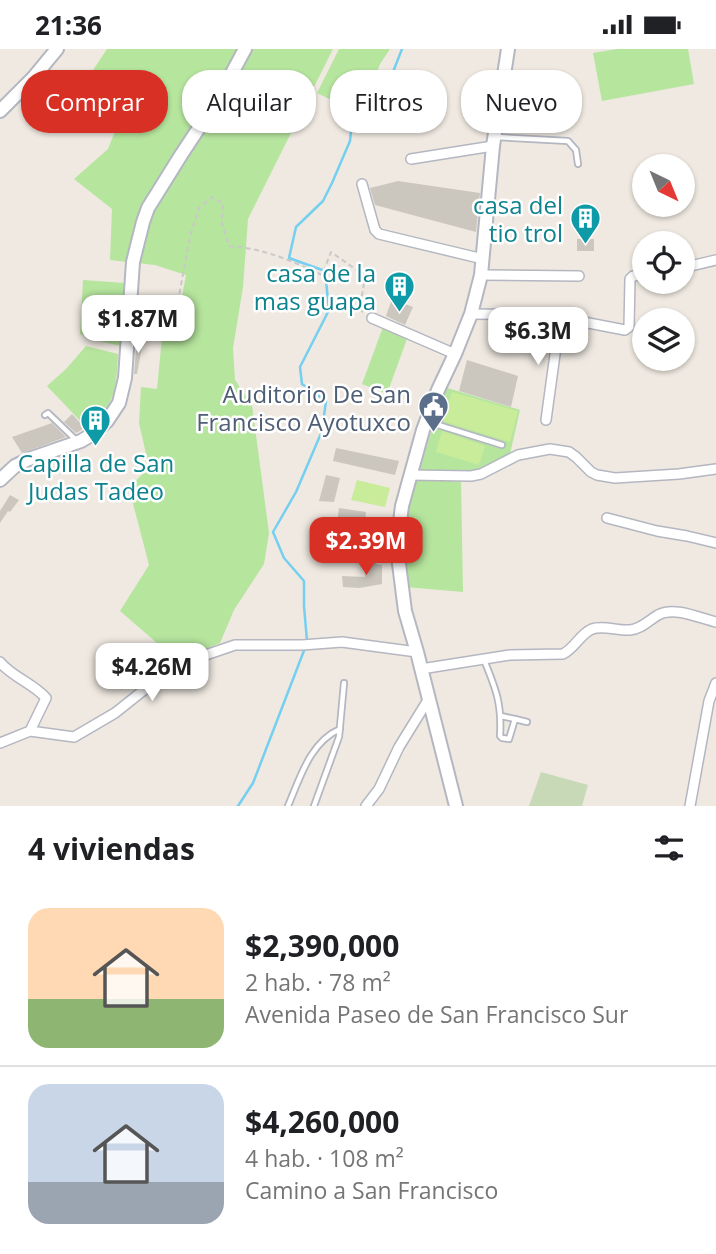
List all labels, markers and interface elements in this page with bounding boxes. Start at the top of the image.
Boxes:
text: 21:36 [35,7,102,43]
chip: Comprar [21,70,168,133]
chip: Alquilar [182,70,316,133]
chip: Filtros [330,70,447,133]
chip: Nuevo [461,70,582,133]
north arrow [632,154,695,217]
map controls [632,154,695,371]
place label: casa del tio trol [473,188,563,249]
building icon: casa del tio trol [569,201,603,245]
button: locate [632,231,695,294]
place label: casa de la mas guapa [254,256,376,317]
building icon: casa de la mas guapa [382,269,416,313]
pin: $1.87M [81,295,195,355]
text: $1.87M [98,302,178,334]
pin: $6.3M [489,307,587,367]
button: layers [632,308,695,371]
text: $6.3M [504,314,572,346]
place label: Auditorio De San Francisco Ayotuxco [196,377,411,438]
public building icon: Auditorio De San Francisco Ayotuxco [417,390,451,434]
building icon: Capilla de San Judas Tadeo [79,403,113,447]
place label: Capilla de San Judas Tadeo [18,446,174,507]
pin: $2.39M [309,517,423,577]
text: $2.39M [326,524,406,556]
pin: $4.26M [95,643,209,703]
text: $4.26M [112,650,192,682]
text: 4 viviendas [28,828,195,869]
icon: filters [650,829,688,867]
text: $2,390,000 [245,925,399,966]
icon: home [84,936,168,1020]
text: 2 hab. · 78 m² [245,966,391,998]
text: Avenida Paseo de San Francisco Sur [245,998,628,1030]
text: $4,260,000 [245,1101,399,1142]
icon: home [84,1112,168,1196]
text: 4 hab. · 108 m² [245,1142,404,1174]
text: Camino a San Francisco [245,1174,498,1206]

